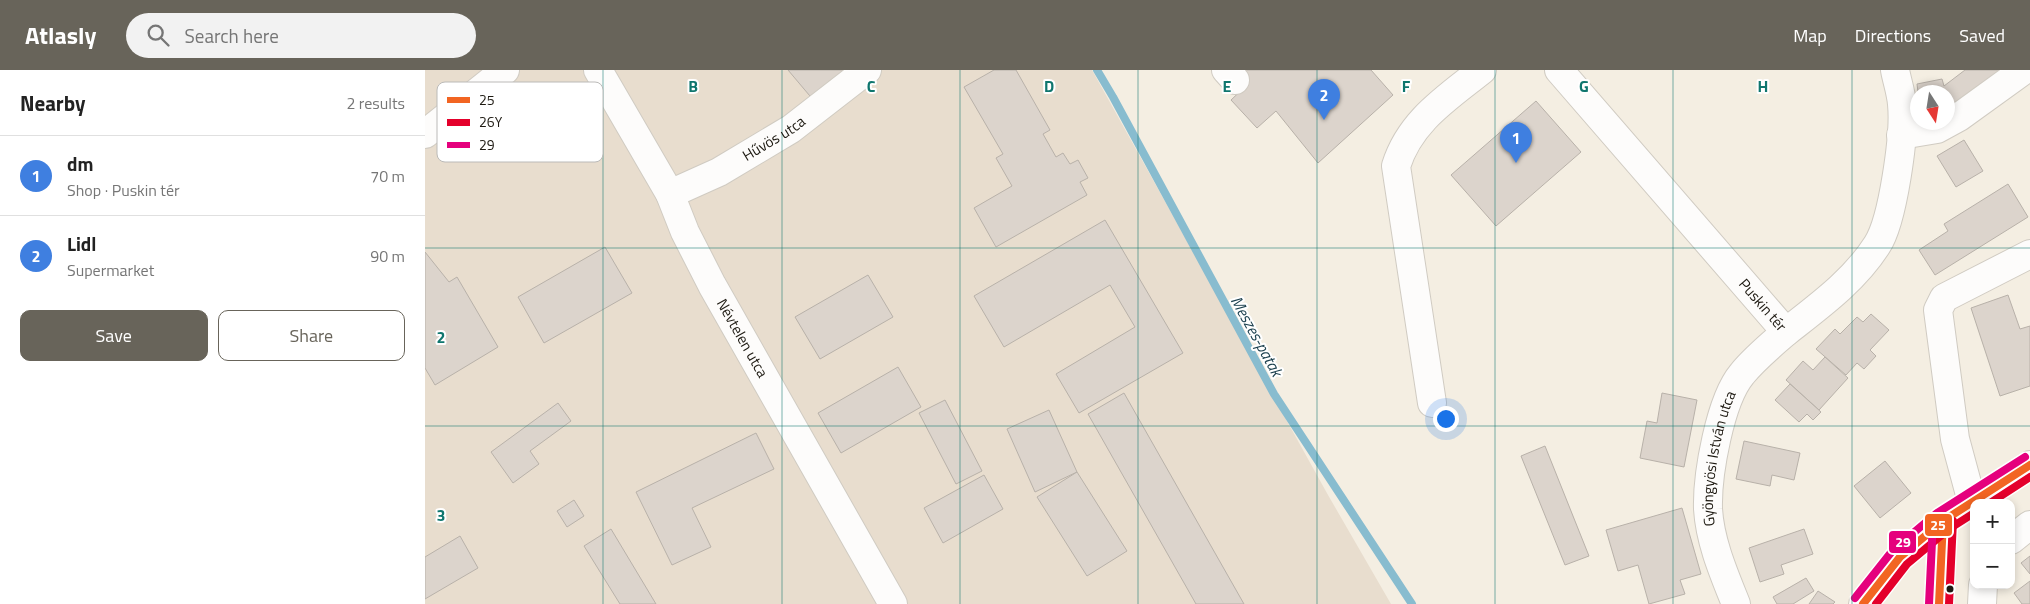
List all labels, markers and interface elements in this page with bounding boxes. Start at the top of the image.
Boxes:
search box [126,13,476,58]
text: Atlasly [25,17,96,53]
icon: search [144,21,172,49]
text: Search here [184,21,279,50]
text: Map [1793,22,1827,49]
text: Directions [1855,22,1931,49]
text: Saved [1959,22,2005,49]
text: B [688,74,698,98]
text: C [867,74,876,98]
text: D [1044,74,1054,98]
text: E [1223,74,1232,98]
text: F [1402,74,1411,98]
text: G [1579,74,1589,98]
text: H [1758,74,1768,98]
pin: 2 [1308,79,1340,120]
legend [437,82,603,162]
north arrow [1910,85,1955,130]
text: Nearby [20,87,85,119]
text: 25 [479,89,495,110]
text: 2 results [346,91,405,115]
street label: Hűvös utca [738,110,811,167]
text: 26Y [479,111,503,132]
pin: 1 [1500,122,1532,163]
text: 29 [479,134,495,155]
text: dm [67,149,93,178]
text: 1 [32,164,40,188]
text: 70 m [370,164,405,188]
text: Shop · Puskin tér [67,178,180,202]
text: Lidl [67,229,96,258]
text: 2 [32,244,40,268]
text: 90 m [370,244,405,268]
text: Supermarket [67,258,154,282]
street label: Puskin tér [1733,273,1793,336]
water label: Meszes-patak [1225,291,1290,382]
street label: Névtelen utca [711,294,774,382]
button: Save [20,310,208,361]
button: Share [218,310,405,361]
text: 2 [437,325,445,349]
street label: Gyöngyösi István utca [1696,386,1742,528]
your location [1433,406,1459,432]
map controls [1970,499,2015,589]
button: + [1970,499,2015,544]
text: 3 [437,503,445,527]
line badge: 25 [1924,513,1953,537]
text: 25 [1930,514,1946,535]
line badge: 29 [1888,530,1917,554]
text: 29 [1895,531,1911,552]
button: − [1970,544,2015,589]
unlabelled marker [1945,584,1955,594]

